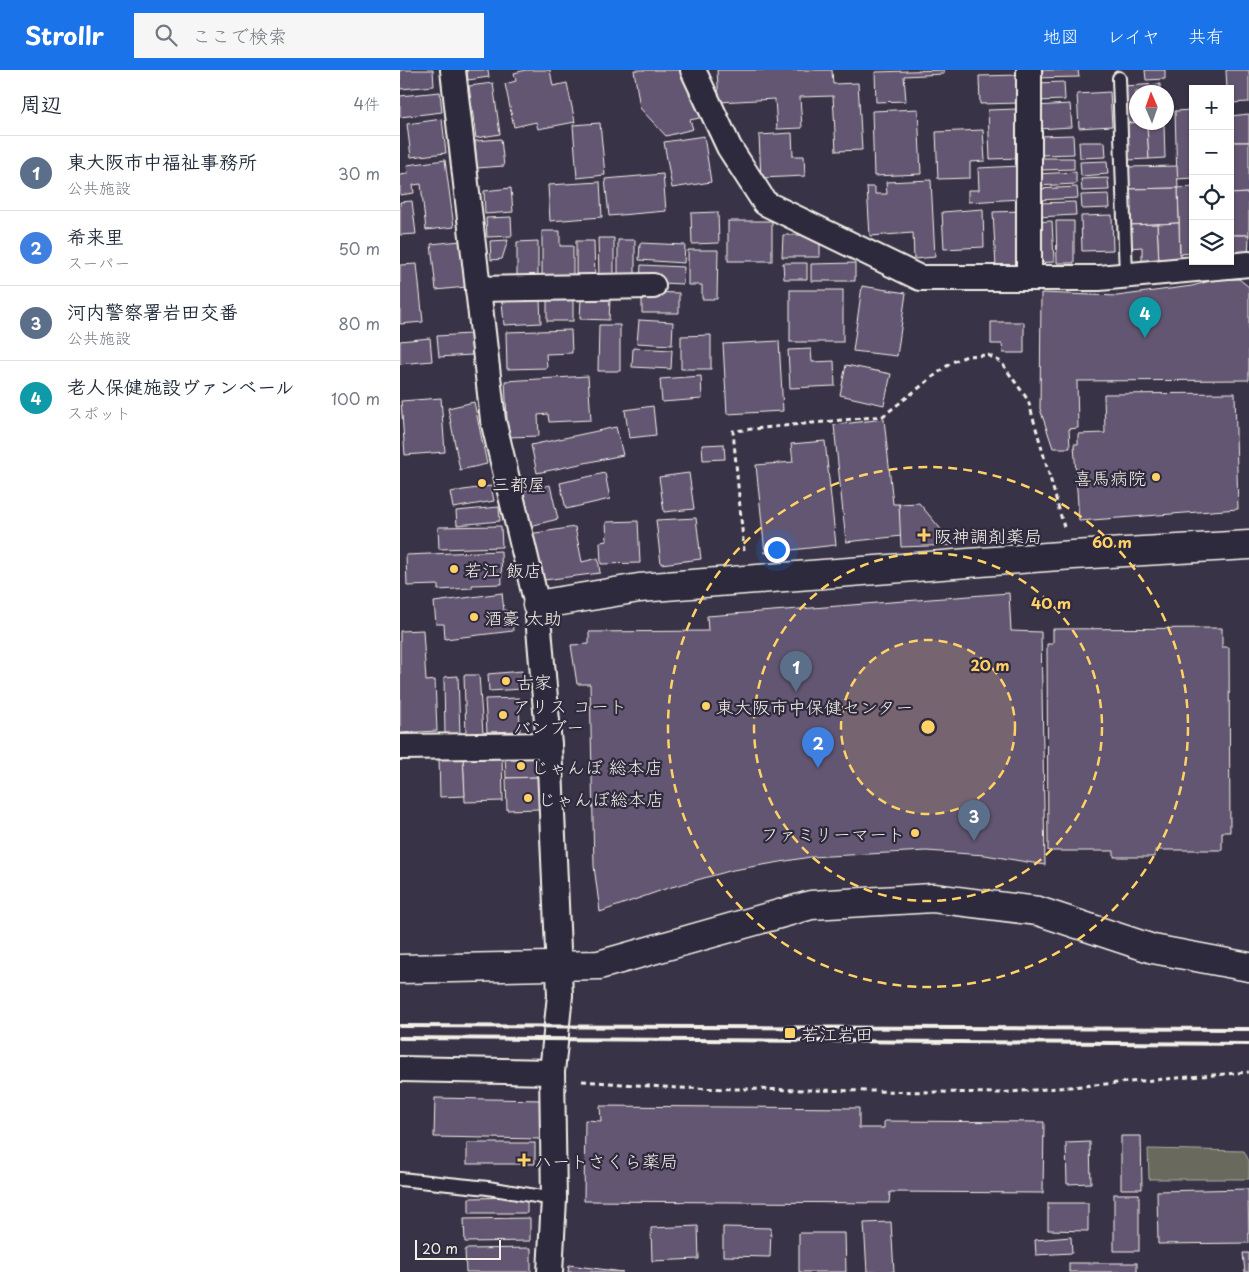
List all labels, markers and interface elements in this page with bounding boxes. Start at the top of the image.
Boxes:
search box [134,13,484,58]
text: Strollr [25,17,104,53]
icon: search [152,21,180,49]
text: ここで検索 [192,21,287,49]
text: 地図 [1043,22,1079,49]
text: レイヤ [1107,22,1160,49]
text: 共有 [1188,22,1224,49]
north arrow [1129,85,1174,130]
map controls [1189,85,1234,265]
button: + [1189,85,1234,130]
text: 周辺 [20,87,62,119]
text: 4件 [353,91,380,115]
button: − [1189,130,1234,175]
text: 東大阪市中福祉事務所 [67,147,257,175]
text: 1 [32,161,40,185]
text: 30 m [338,161,380,185]
text: 公共施設 [67,175,131,199]
button: locate [1189,175,1234,220]
button: layers [1189,220,1234,265]
text: 希来里 [67,222,124,250]
text: 2 [30,236,42,260]
text: 50 m [339,236,380,260]
text: スーパー [67,250,130,274]
text: 河内警察署岩田交番 [67,297,238,325]
pin: 4 [1129,297,1161,338]
text: 3 [31,311,41,335]
text: 80 m [338,311,380,335]
text: 公共施設 [67,325,131,349]
text: 老人保健施設ヴァンベール [67,372,294,400]
text: 4 [31,386,41,410]
text: 100 m [331,386,380,410]
text: スポット [67,400,131,424]
place label: 喜馬病院 [1074,464,1146,491]
place label: 三都屋 [492,470,546,497]
marker: 喜馬病院 [1150,471,1162,483]
marker: 三都屋 [476,477,488,489]
place label: 阪神調剤薬局 [934,522,1042,549]
marker: 阪神調剤薬局 [918,529,930,541]
text: 60 m [1092,530,1132,553]
your location [764,537,790,563]
place label: 若江 飯店 [464,556,542,583]
marker: 若江 飯店 [448,563,460,575]
text: 40 m [1031,591,1071,614]
place label: 酒豪 太助 [484,604,562,631]
marker: 酒豪 太助 [468,611,480,623]
pin: 1 [780,651,812,692]
text: 20 m [971,653,1009,676]
place label: 古家 [516,668,552,695]
marker: 古家 [500,675,512,687]
place label: アリス コート バンブー [513,692,627,740]
place label: 東大阪市中保健センター [716,693,913,720]
marker: 東大阪市中保健センター [700,700,712,712]
marker: アリス コート バンブー [497,709,509,721]
centre of rings [919,718,937,736]
pin: 2 [802,727,834,768]
place label: じゃんぼ 総本店 [531,753,663,780]
marker: じゃんぼ 総本店 [515,760,527,772]
place label: じゃんぼ総本店 [538,785,664,812]
marker: じゃんぼ総本店 [522,792,534,804]
pin: 3 [958,800,990,841]
place label: ファミリーマート [761,820,905,847]
marker: ファミリーマート [909,827,921,839]
place label: 若江岩田 [801,1020,873,1047]
marker: 若江岩田 [783,1026,797,1040]
place label: ハートさくら薬局 [534,1147,678,1174]
marker: ハートさくら薬局 [518,1154,530,1166]
scale bar [415,1237,501,1260]
text: 20 m [422,1238,458,1259]

